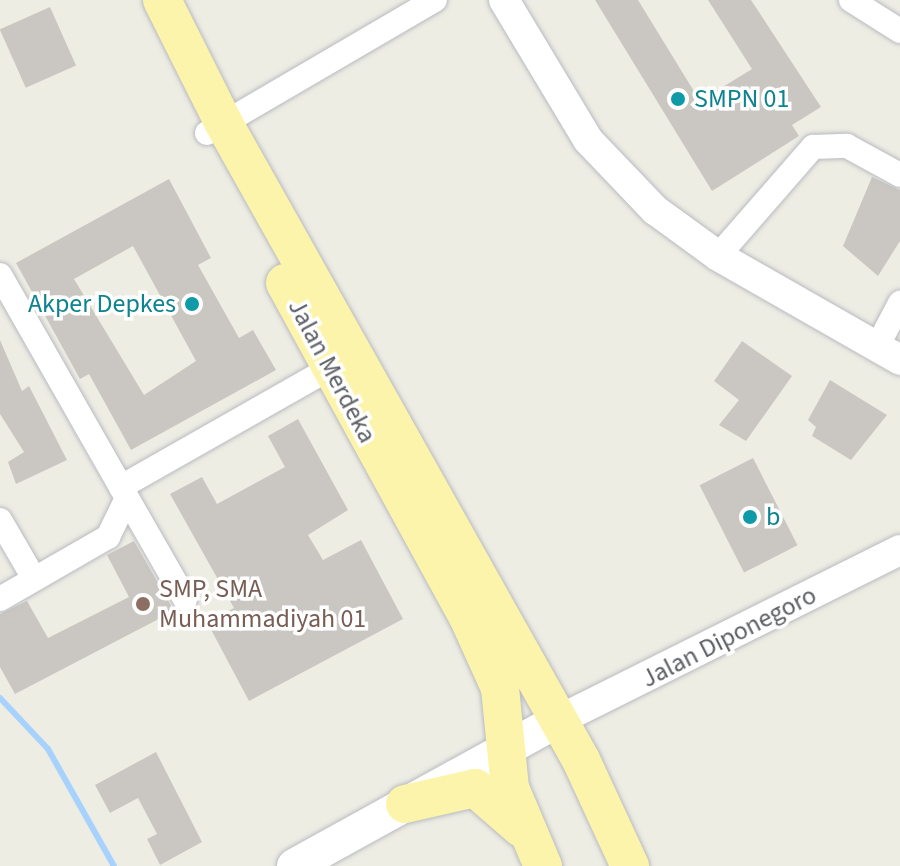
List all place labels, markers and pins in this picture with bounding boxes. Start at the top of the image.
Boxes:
place label: SMPN 01 [694,83,789,115]
marker: SMPN 01 [669,90,687,108]
place label: Akper Depkes [28,288,176,320]
marker: Akper Depkes [183,295,201,313]
place label: b [766,501,780,533]
marker: b [741,508,759,526]
place label: SMP, SMA Muhammadiyah 01 [159,573,366,634]
marker: SMP, SMA Muhammadiyah 01 [134,595,152,613]

